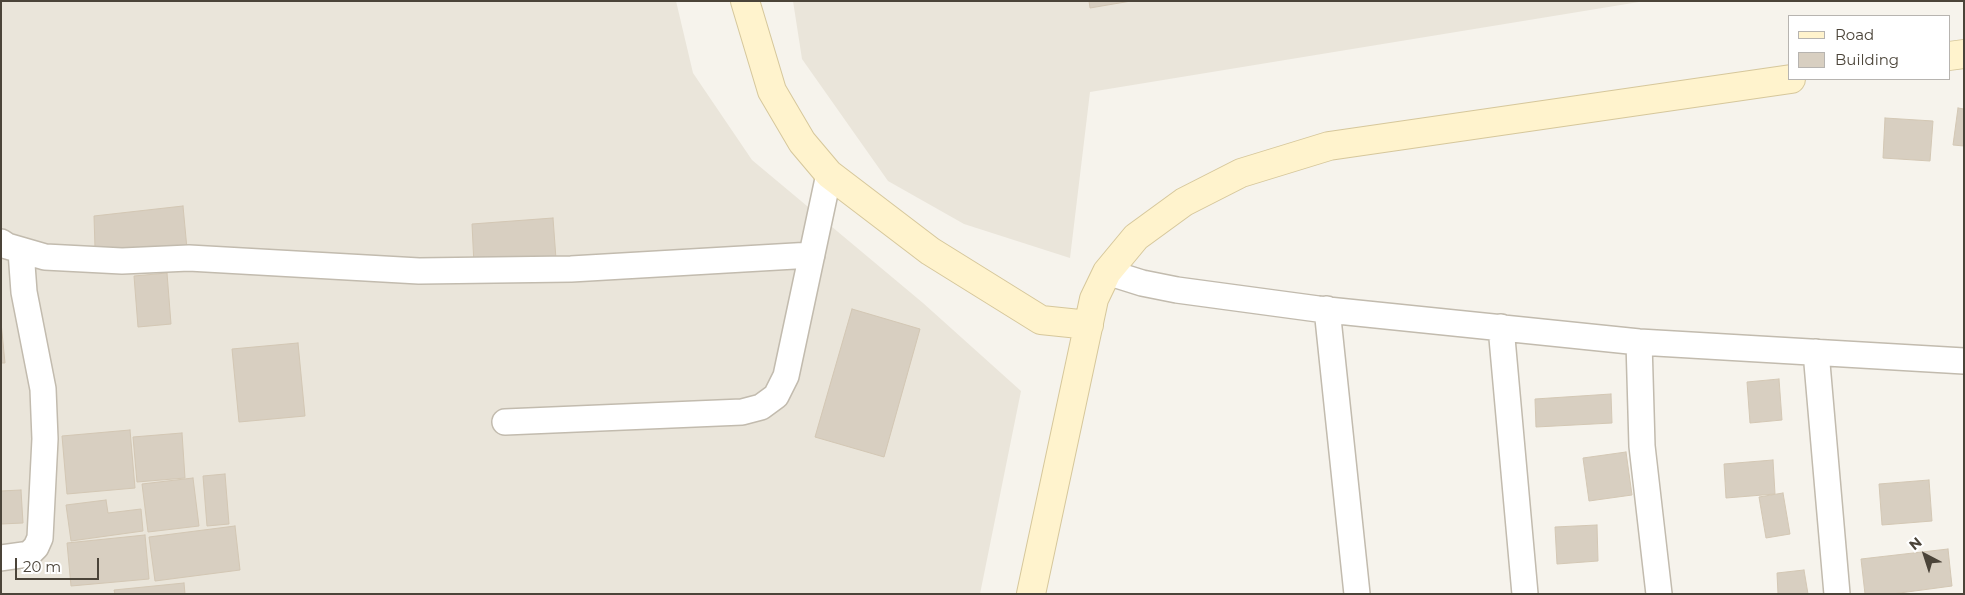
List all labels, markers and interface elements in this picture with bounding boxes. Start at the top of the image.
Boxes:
legend [1788,15,1950,80]
text: Road [1835,25,1874,44]
text: Building [1835,50,1899,69]
north arrow [1900,530,1950,580]
text: N [1905,533,1925,554]
scale bar [18,548,101,580]
text: 20 m [23,557,61,576]

